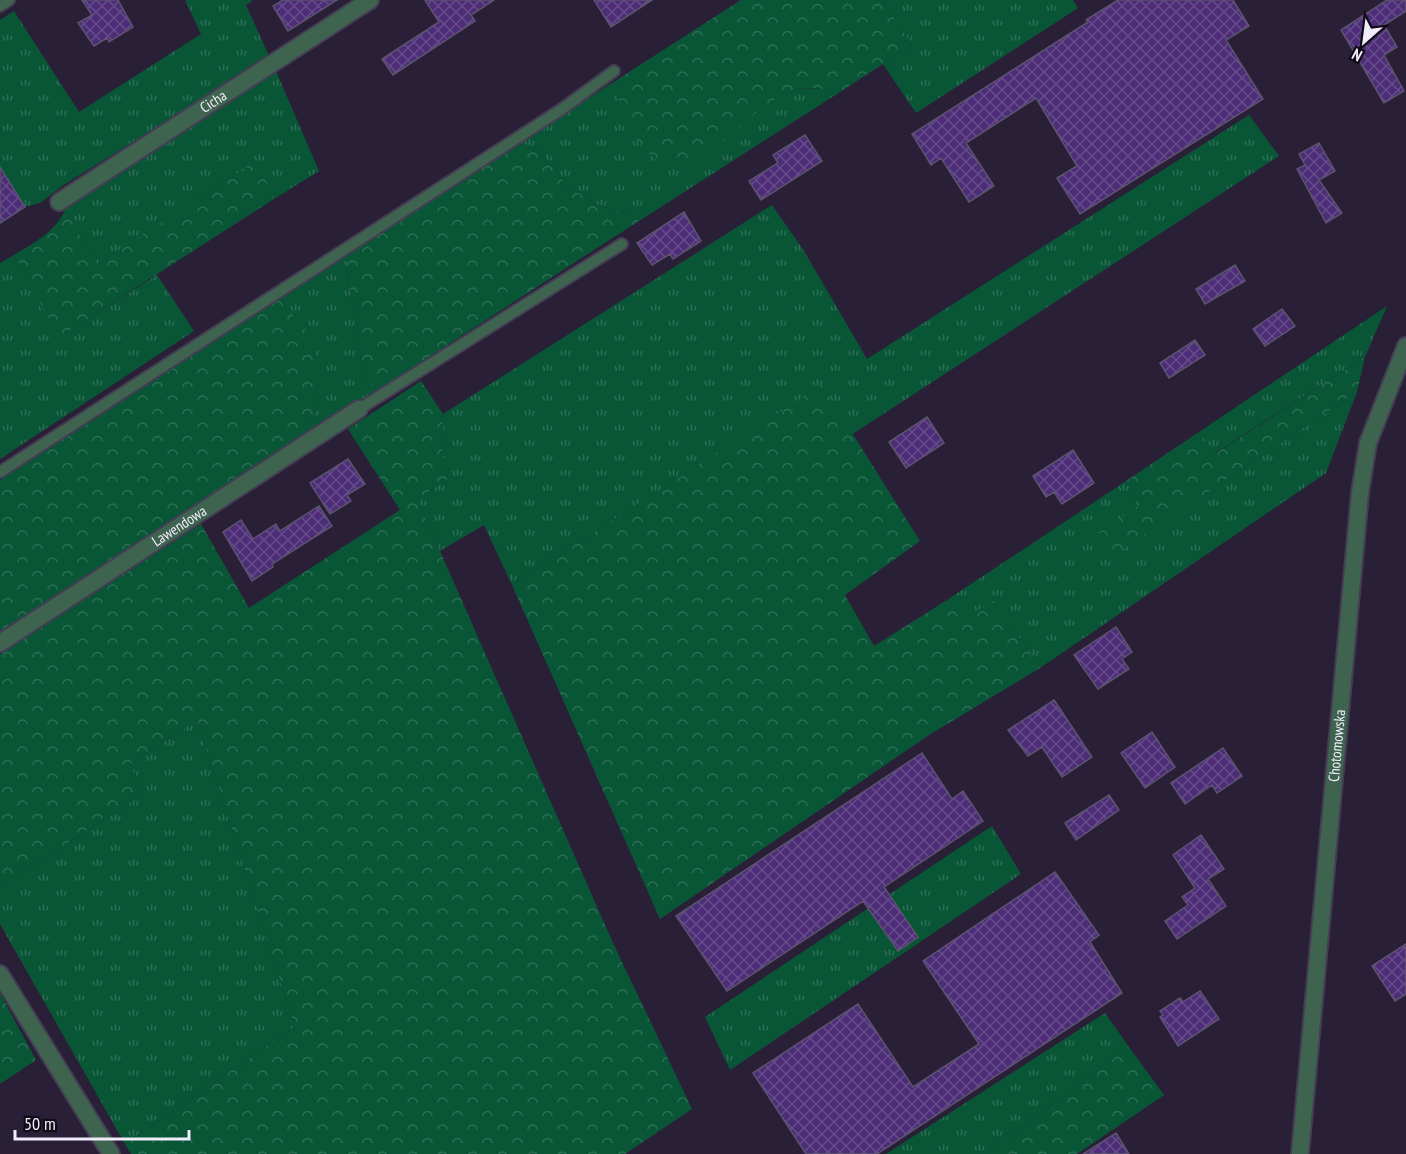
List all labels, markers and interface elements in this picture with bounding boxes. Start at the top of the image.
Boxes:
north arrow [1334,12,1394,72]
text: N [1348,44,1365,66]
street label: Cicha [196,86,230,117]
street label: Lawendowa [148,501,210,550]
street label: Chotomowska [1324,709,1349,783]
scale bar [15,1103,189,1141]
text: 50 m [24,1112,56,1135]

